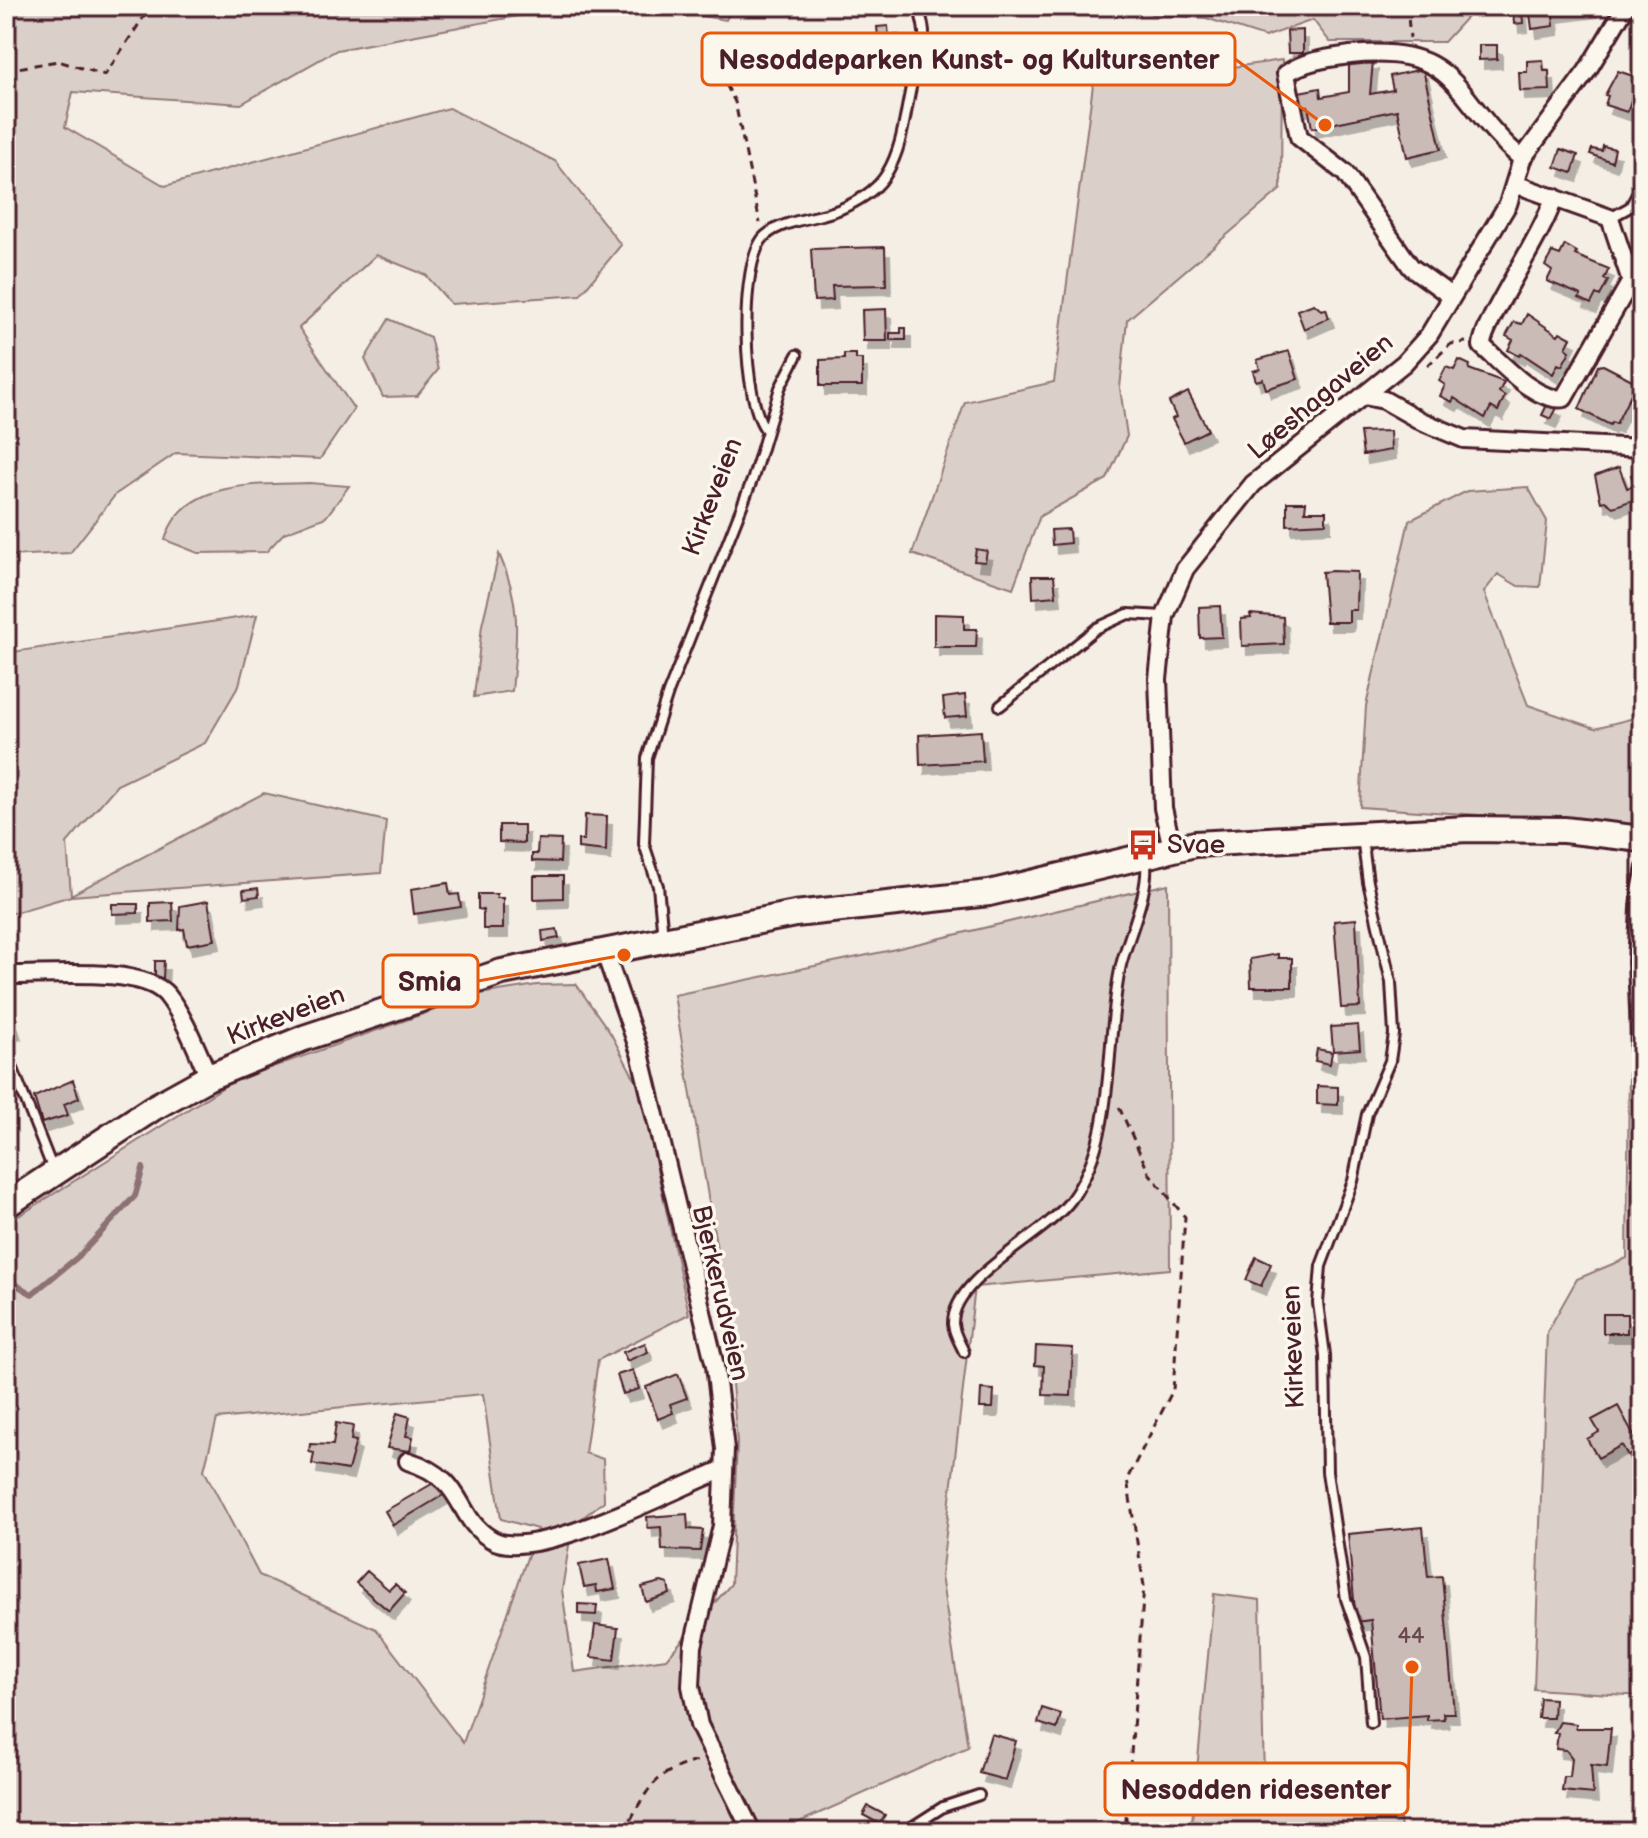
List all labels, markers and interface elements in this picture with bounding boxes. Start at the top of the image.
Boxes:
callout: Nesoddeparken Kunst- og Kultursenter [702,33,1235,85]
text: Nesoddeparken Kunst- og Kultursenter [718,44,1221,77]
street label: Løeshagaveien [1242,327,1400,467]
street label: Kirkeveien [676,434,750,560]
bus stop icon: Svae [1126,828,1160,862]
place label: Svae [1167,830,1225,861]
callout: Smia [383,955,478,1007]
text: Smia [398,966,462,999]
street label: Kirkeveien [223,979,349,1053]
street label: Bjerkerudveien [685,1202,755,1384]
street label: Kirkeveien [1276,1285,1312,1409]
house number: 44 [1398,1623,1425,1650]
callout: Nesodden ridesenter [1105,1763,1408,1815]
text: Nesodden ridesenter [1120,1774,1392,1807]

